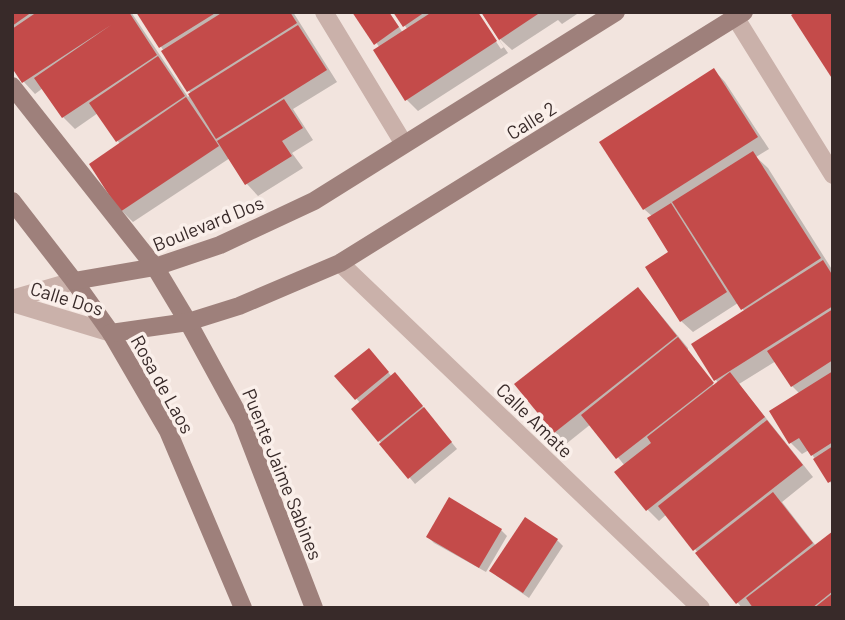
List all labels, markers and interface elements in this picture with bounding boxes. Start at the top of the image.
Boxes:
street label: Calle 2 [502,96,560,144]
street label: Boulevard Dos [149,190,267,256]
street label: Calle Dos [28,276,106,320]
street label: Rosa de Laos [127,331,199,437]
street label: Calle Amate [492,378,578,462]
street label: Puente Jaime Sabines [238,385,328,563]

